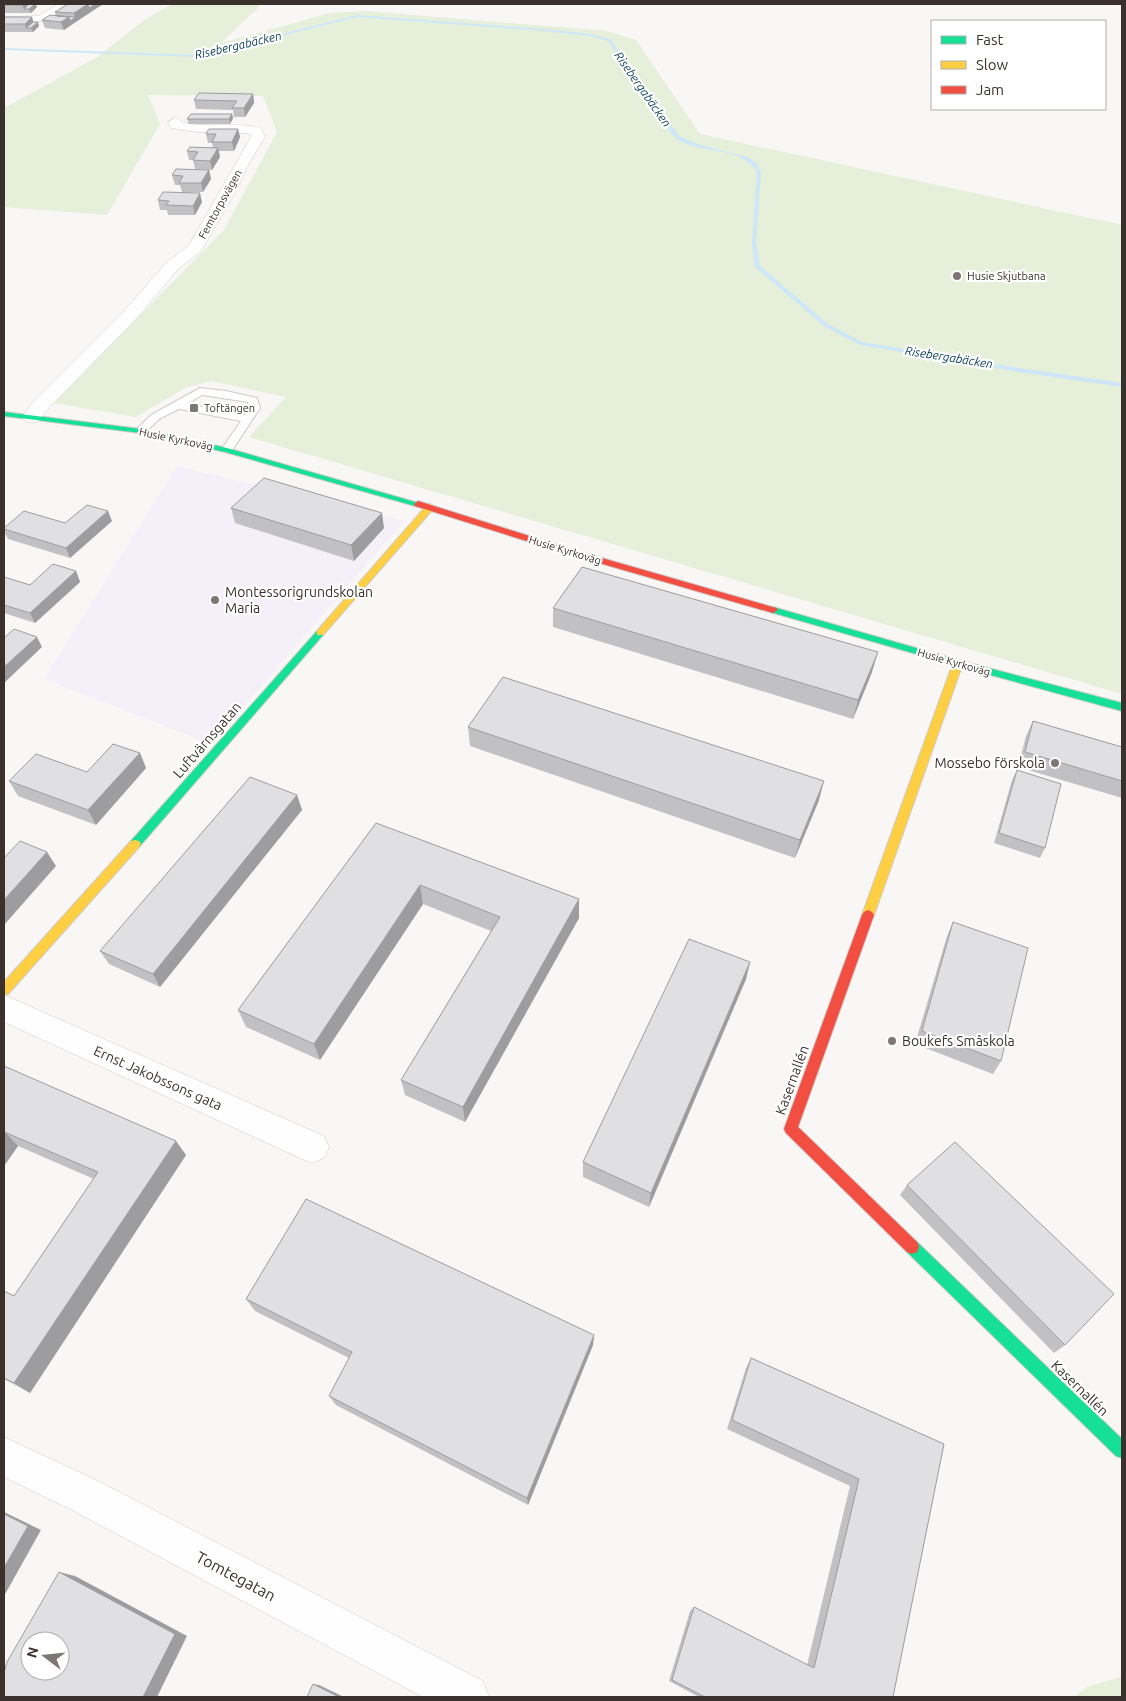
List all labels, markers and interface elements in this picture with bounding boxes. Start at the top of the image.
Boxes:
legend [931,20,1106,110]
water label: Risebergabäcken [193,29,283,61]
text: Fast [976,31,1004,48]
water label: Risebergabäcken [612,49,674,129]
text: Slow [976,56,1009,73]
text: Jam [976,81,1004,98]
street label: Femtorpsvägen [196,167,244,241]
marker: Husie Skjutbana [951,270,963,282]
place label: Husie Skjutbana [967,270,1046,282]
water label: Risebergabäcken [904,344,994,370]
marker: Toftängen [188,402,200,414]
place label: Toftängen [204,402,255,414]
street label: Husie Kyrkoväg [138,425,214,453]
street label: Husie Kyrkoväg [527,533,603,567]
place label: Montessorigrundskolan Maria [225,584,373,616]
marker: Montessorigrundskolan Maria [209,594,221,606]
street label: Husie Kyrkoväg [916,646,992,678]
street label: Luftvärnsgatan [170,699,244,781]
place label: Mossebo förskola [934,755,1045,771]
marker: Mossebo förskola [1049,757,1061,769]
place label: Boukefs Småskola [902,1033,1015,1049]
marker: Boukefs Småskola [886,1035,898,1047]
street label: Ernst Jakobssons gata [91,1042,225,1114]
street label: Kasernallén [772,1043,812,1117]
street label: Kasernallén [1048,1357,1112,1419]
street label: Tomtegatan [193,1548,279,1604]
north arrow [20,1631,70,1681]
text: N [23,1645,42,1660]

